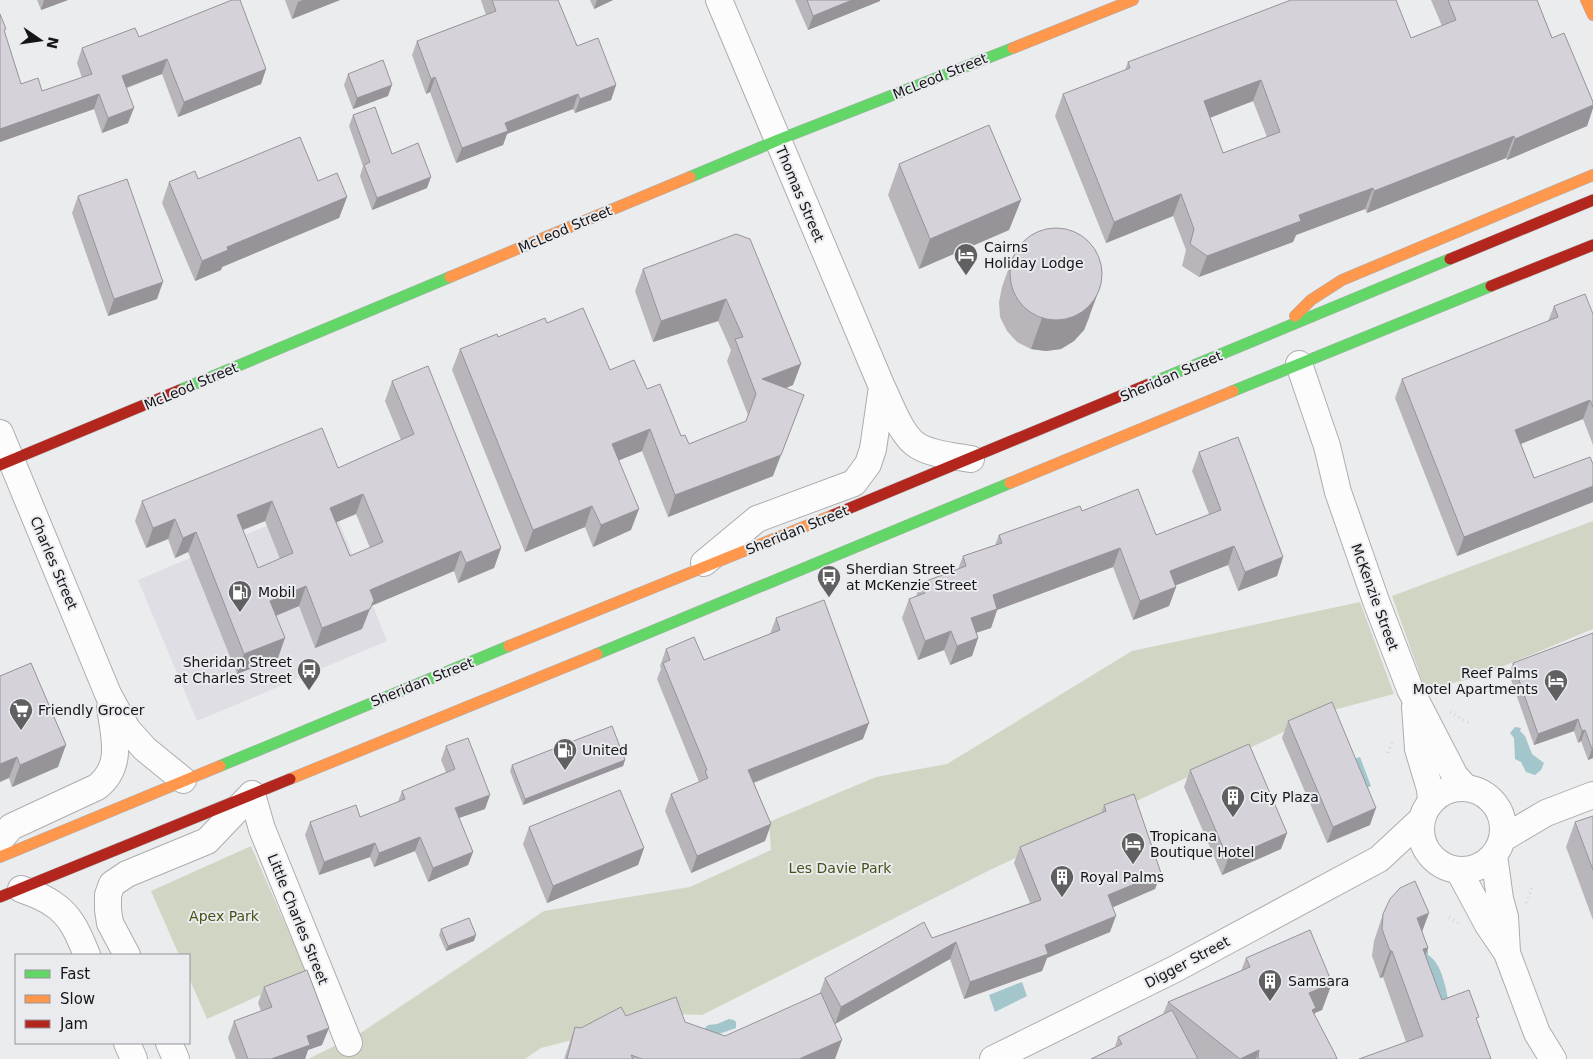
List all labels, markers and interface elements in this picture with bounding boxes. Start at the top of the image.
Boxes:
north arrow [15,15,65,65]
text: N [44,35,62,50]
street label: McLeod Street [890,50,990,102]
street label: Thomas Street [772,143,828,245]
street label: McLeod Street [516,202,615,256]
place label: Cairns Holiday Lodge [984,239,1084,271]
hotel icon: Cairns Holiday Lodge [953,242,979,276]
street label: Sheridan Street [1118,347,1225,405]
street label: McLeod Street [142,359,241,413]
street label: Sheridan Street [743,502,851,558]
street label: Charles Street [27,514,81,613]
street label: McKenzie Street [1348,541,1402,653]
place label: Sherdian Street at McKenzie Street [846,561,978,593]
bus stop icon: Sherdian Street at McKenzie Street [816,564,842,598]
fuel station icon: Mobil [227,579,253,613]
place label: Mobil [258,584,295,600]
place label: Sheridan Street at Charles Street [174,654,293,686]
street label: Sheridan Street [368,654,476,710]
bus stop icon: Sheridan Street at Charles Street [296,657,322,691]
place label: Reef Palms Motel Apartments [1413,665,1538,697]
hotel icon: Reef Palms Motel Apartments [1543,668,1569,702]
supermarket icon: Friendly Grocer [8,697,34,731]
place label: Friendly Grocer [38,702,145,718]
fuel station icon: United [552,737,578,771]
place label: United [582,742,628,758]
building icon: City Plaza [1220,784,1246,818]
place label: City Plaza [1250,789,1319,805]
place label: Tropicana Boutique Hotel [1149,828,1254,860]
hotel icon: Tropicana Boutique Hotel [1120,831,1146,865]
street label: Little Charles Street [264,851,332,987]
park label: Les Davie Park [789,860,892,876]
building icon: Royal Palms [1049,864,1075,898]
place label: Royal Palms [1080,869,1164,885]
park label: Apex Park [189,908,260,924]
street label: Digger Street [1142,933,1233,991]
legend [15,954,190,1044]
text: Fast [60,965,90,983]
building icon: Samsara [1257,968,1283,1002]
place label: Samsara [1288,973,1349,989]
text: Slow [60,990,95,1008]
text: Jam [59,1015,88,1033]

